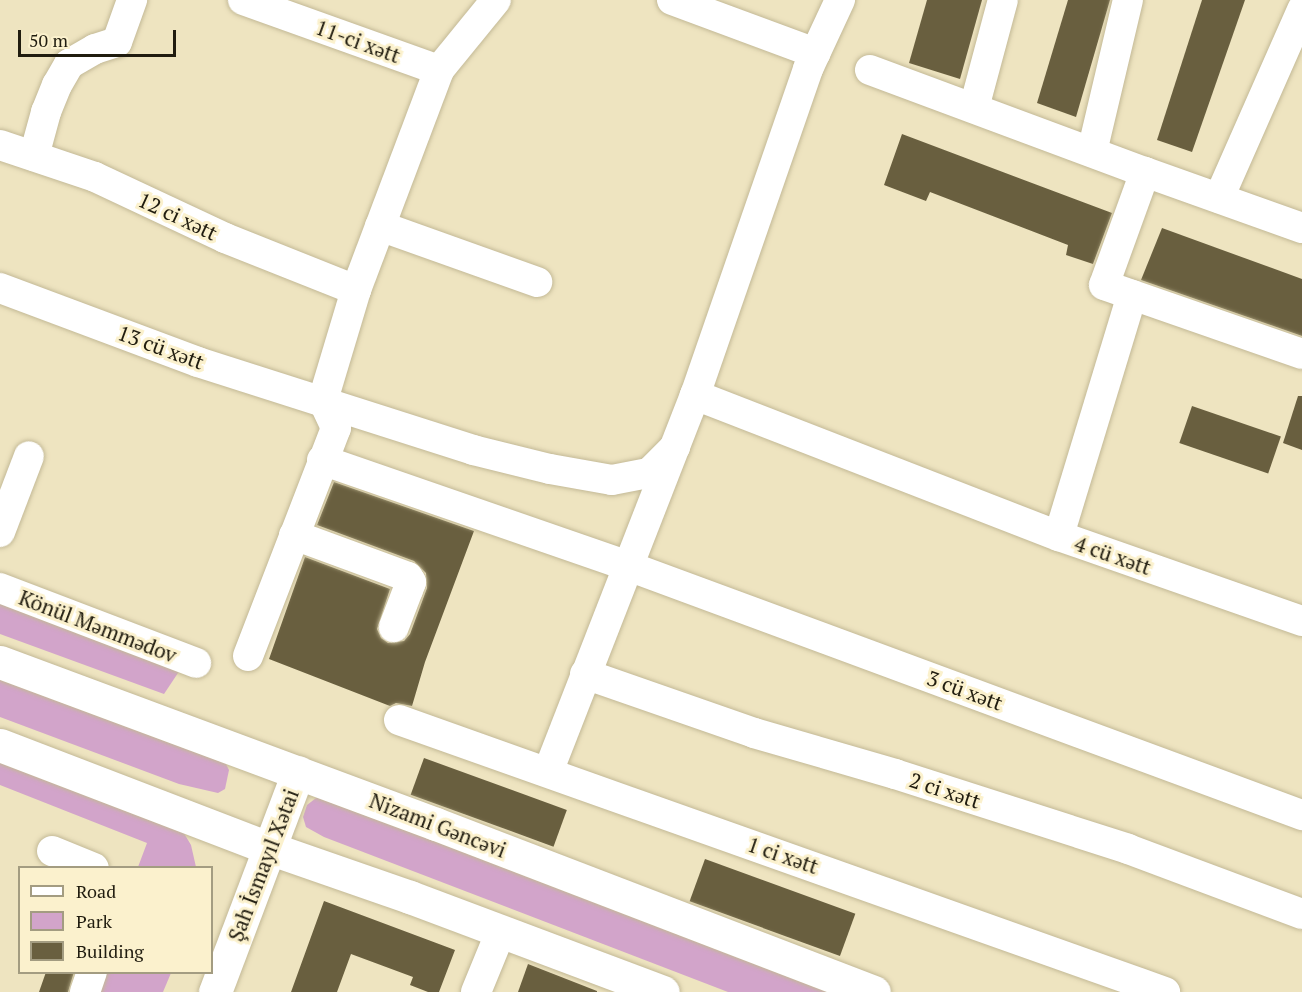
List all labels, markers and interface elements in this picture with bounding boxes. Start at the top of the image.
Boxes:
street label: 11-ci xətt [312,14,404,68]
scale bar [21,18,178,56]
text: 50 m [29,28,68,52]
street label: 12 ci xətt [134,187,222,245]
street label: 13 cü xətt [114,320,208,374]
street label: 4 cü xətt [1072,530,1154,580]
street label: Könül Məmmədov [16,584,180,668]
street label: 3 cü xətt [924,665,1006,715]
street label: 2 ci xətt [906,767,984,813]
street label: Şah İsmayıl Xətai [222,785,304,945]
street label: Nizami Gəncəvi [366,787,510,863]
street label: 1 ci xətt [744,831,822,879]
legend [18,866,213,974]
text: Road [76,879,116,903]
text: Park [76,909,112,933]
text: Building [76,939,144,963]

